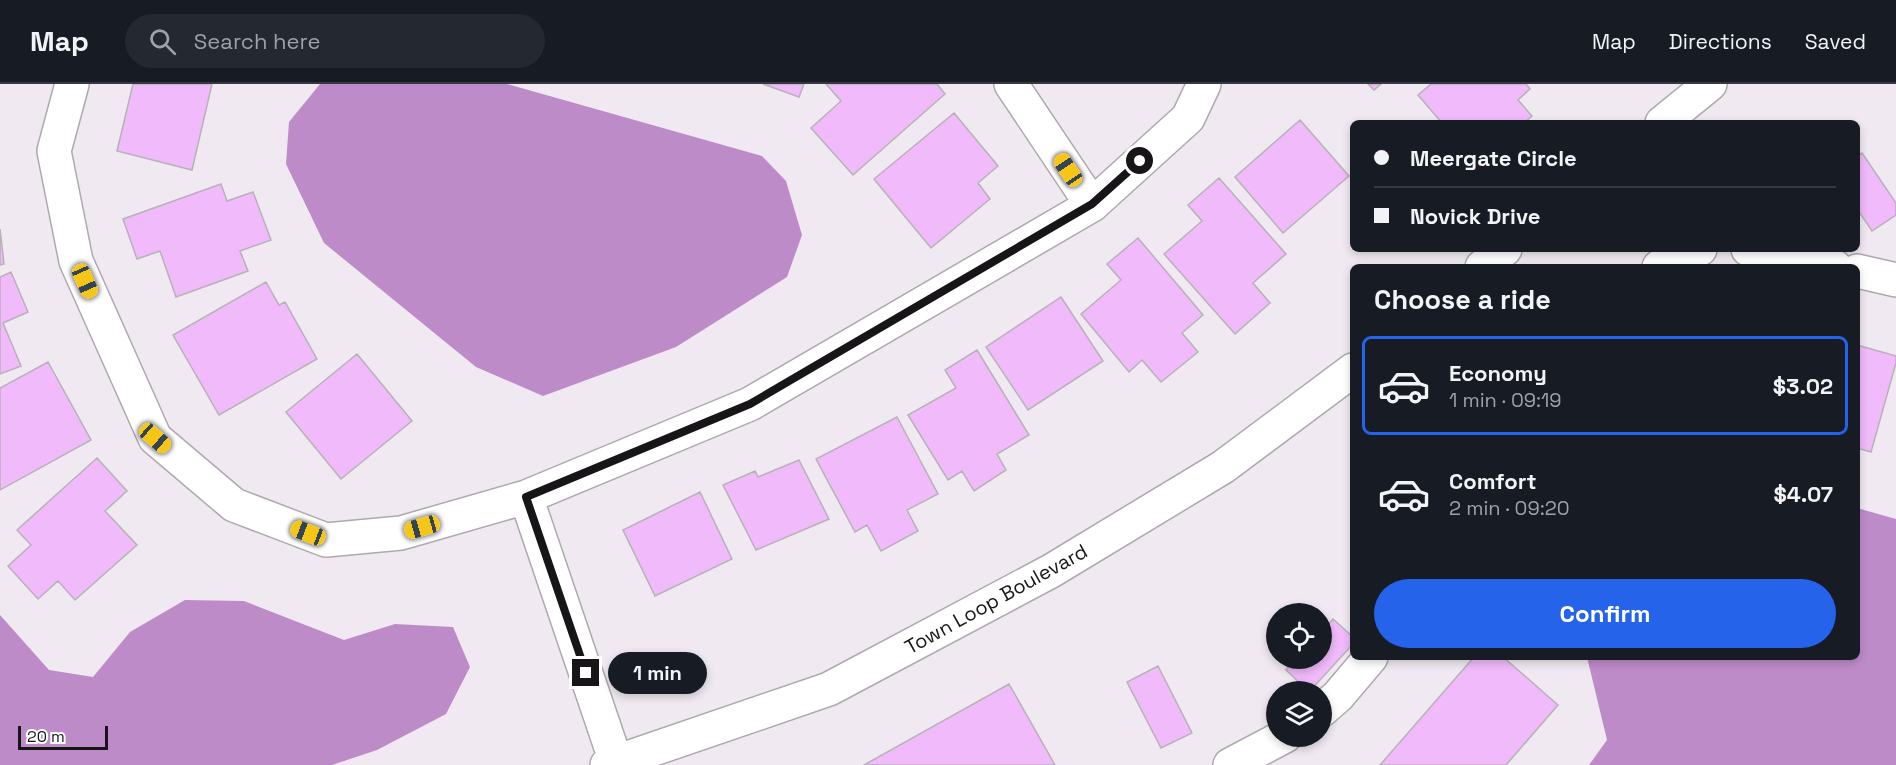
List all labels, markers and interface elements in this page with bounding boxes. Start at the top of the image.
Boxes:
search box [125,14,545,68]
text: Map [30,23,89,59]
icon: search [146,25,179,58]
text: Search here [194,27,321,55]
text: Map [1592,28,1636,55]
text: Directions [1669,28,1772,55]
text: Saved [1805,28,1866,55]
text: Meergate Circle [1410,144,1577,172]
route start [1126,147,1153,174]
car [1050,150,1086,190]
text: Novick Drive [1410,202,1540,230]
car [69,261,101,301]
text: Choose a ride [1374,282,1551,317]
icon: car [1377,359,1431,413]
text: Economy [1449,359,1547,387]
text: $3.02 [1773,372,1833,400]
text: 1 min · 09:19 [1449,387,1562,413]
car [136,419,174,457]
icon: car [1377,467,1431,521]
text: Comfort [1449,467,1537,495]
text: $4.07 [1773,480,1833,508]
text: 2 min · 09:20 [1449,495,1570,521]
car [402,513,442,541]
car [288,518,328,548]
street label: Town Loop Boulevard [900,538,1092,660]
button: Confirm [1374,579,1836,648]
map controls [1266,603,1332,747]
button: locate [1266,603,1332,669]
callout: 1 min [607,652,706,694]
route end [572,659,599,686]
text: 1 min [633,660,682,686]
button: layers [1266,681,1332,747]
scale bar [18,723,108,750]
text: 20 m [27,726,65,747]

